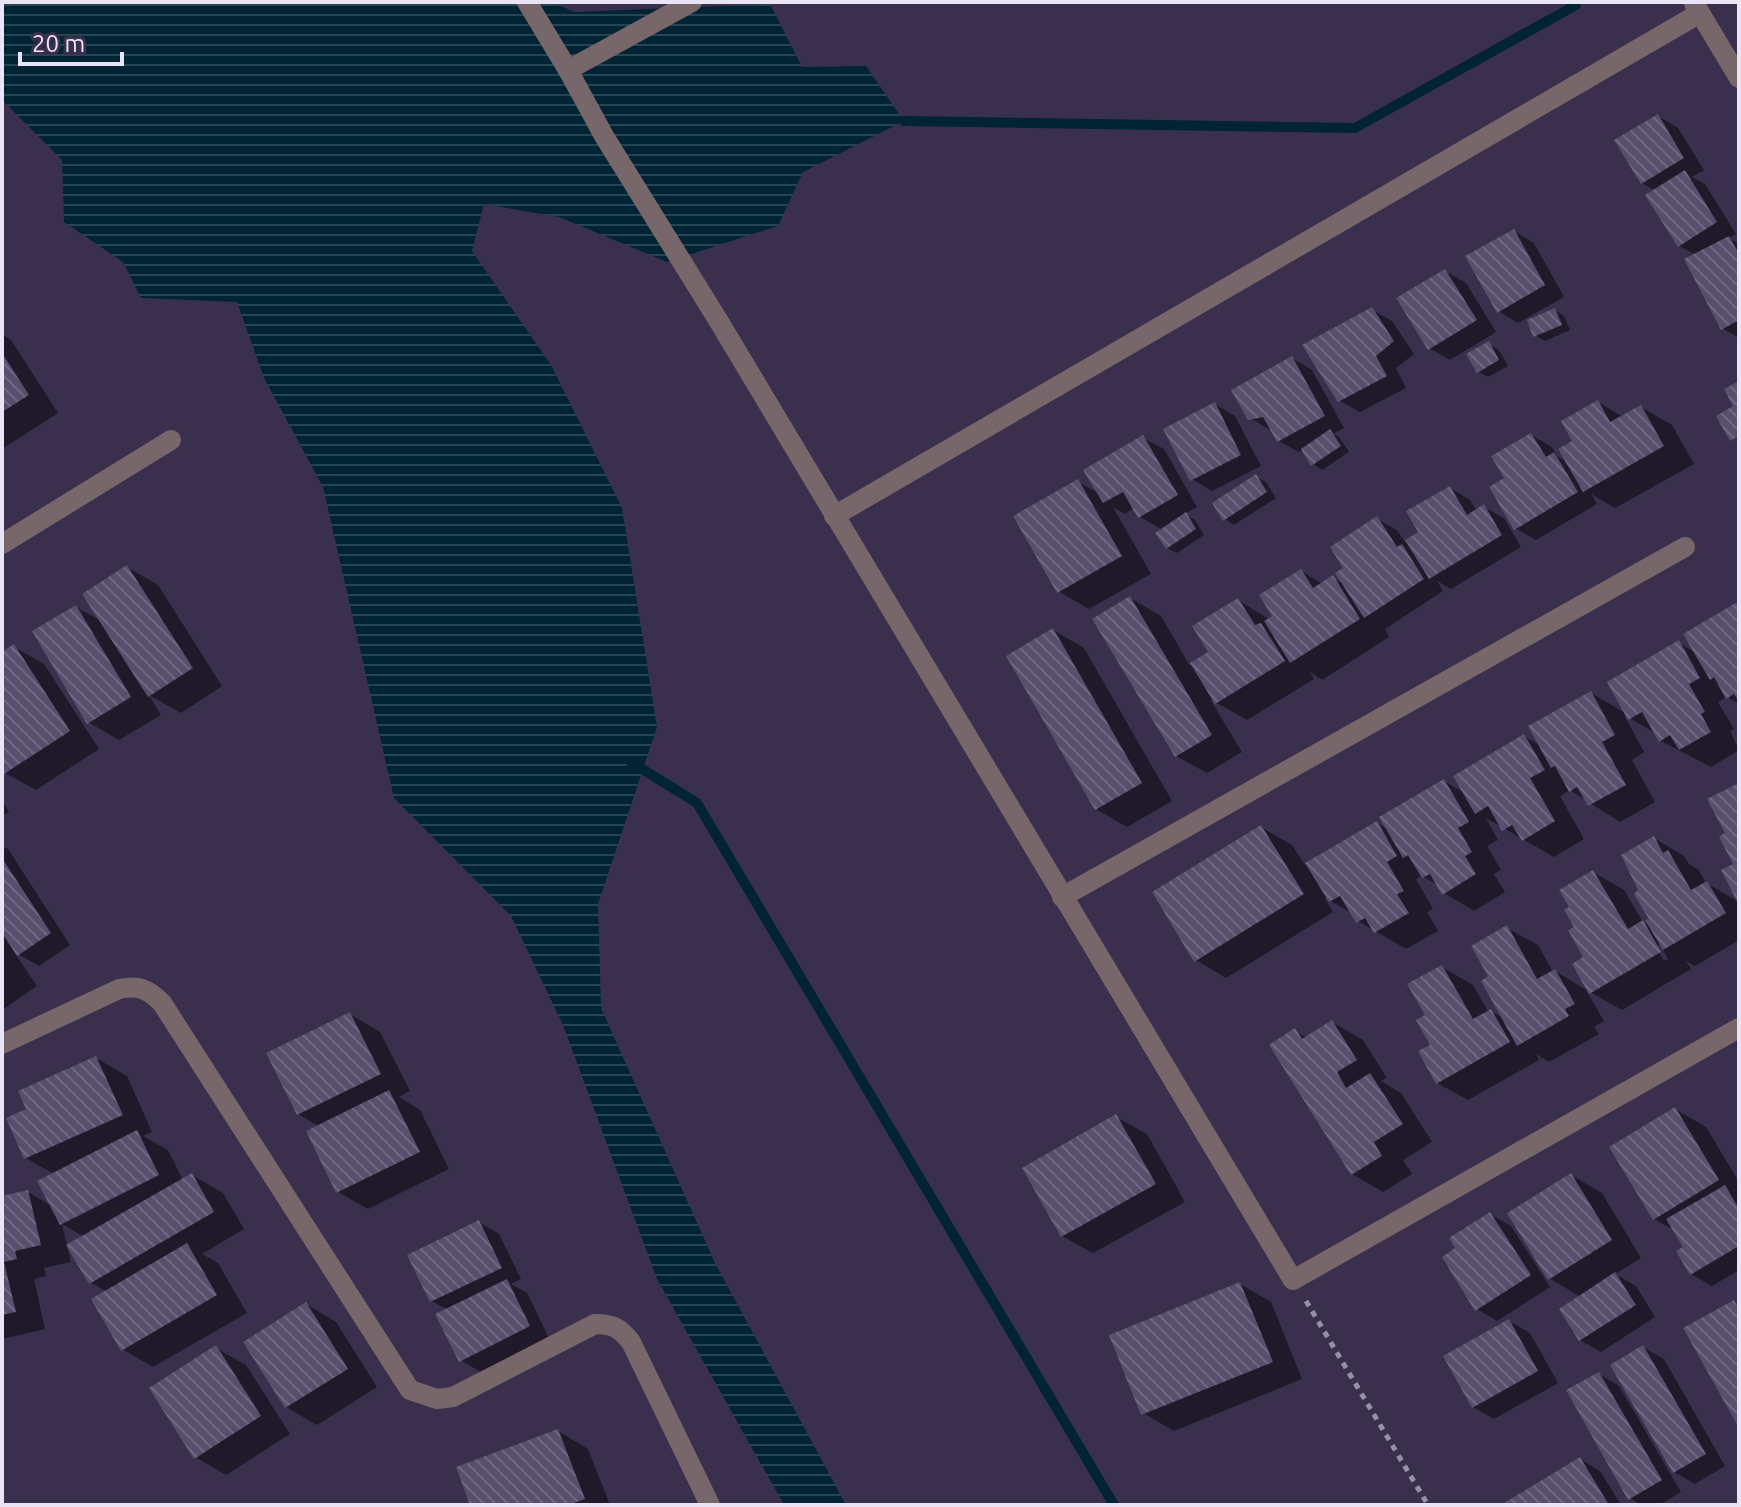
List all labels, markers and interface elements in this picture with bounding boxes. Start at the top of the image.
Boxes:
scale bar [20,16,122,66]
text: 20 m [32,30,85,57]

